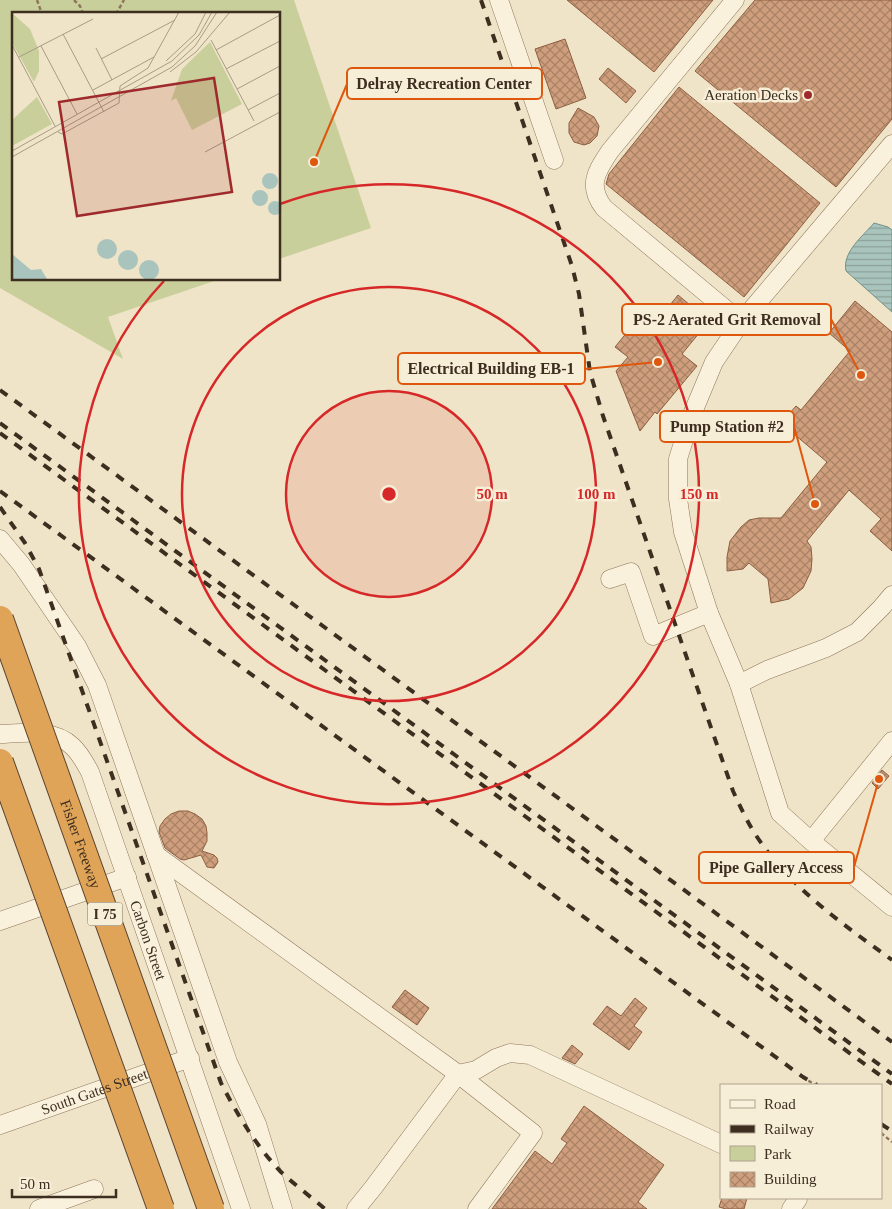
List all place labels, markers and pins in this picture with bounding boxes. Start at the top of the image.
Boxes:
callout: Delray Recreation Center [347,68,542,99]
place label: Aeration Decks [704,87,798,103]
marker: Aeration Decks [802,89,814,101]
callout: PS-2 Aerated Grit Removal [622,304,831,335]
callout: Electrical Building EB-1 [398,353,585,384]
callout: Pump Station #2 [660,411,794,442]
centre of rings [380,485,398,503]
callout: Pipe Gallery Access [699,852,854,883]

